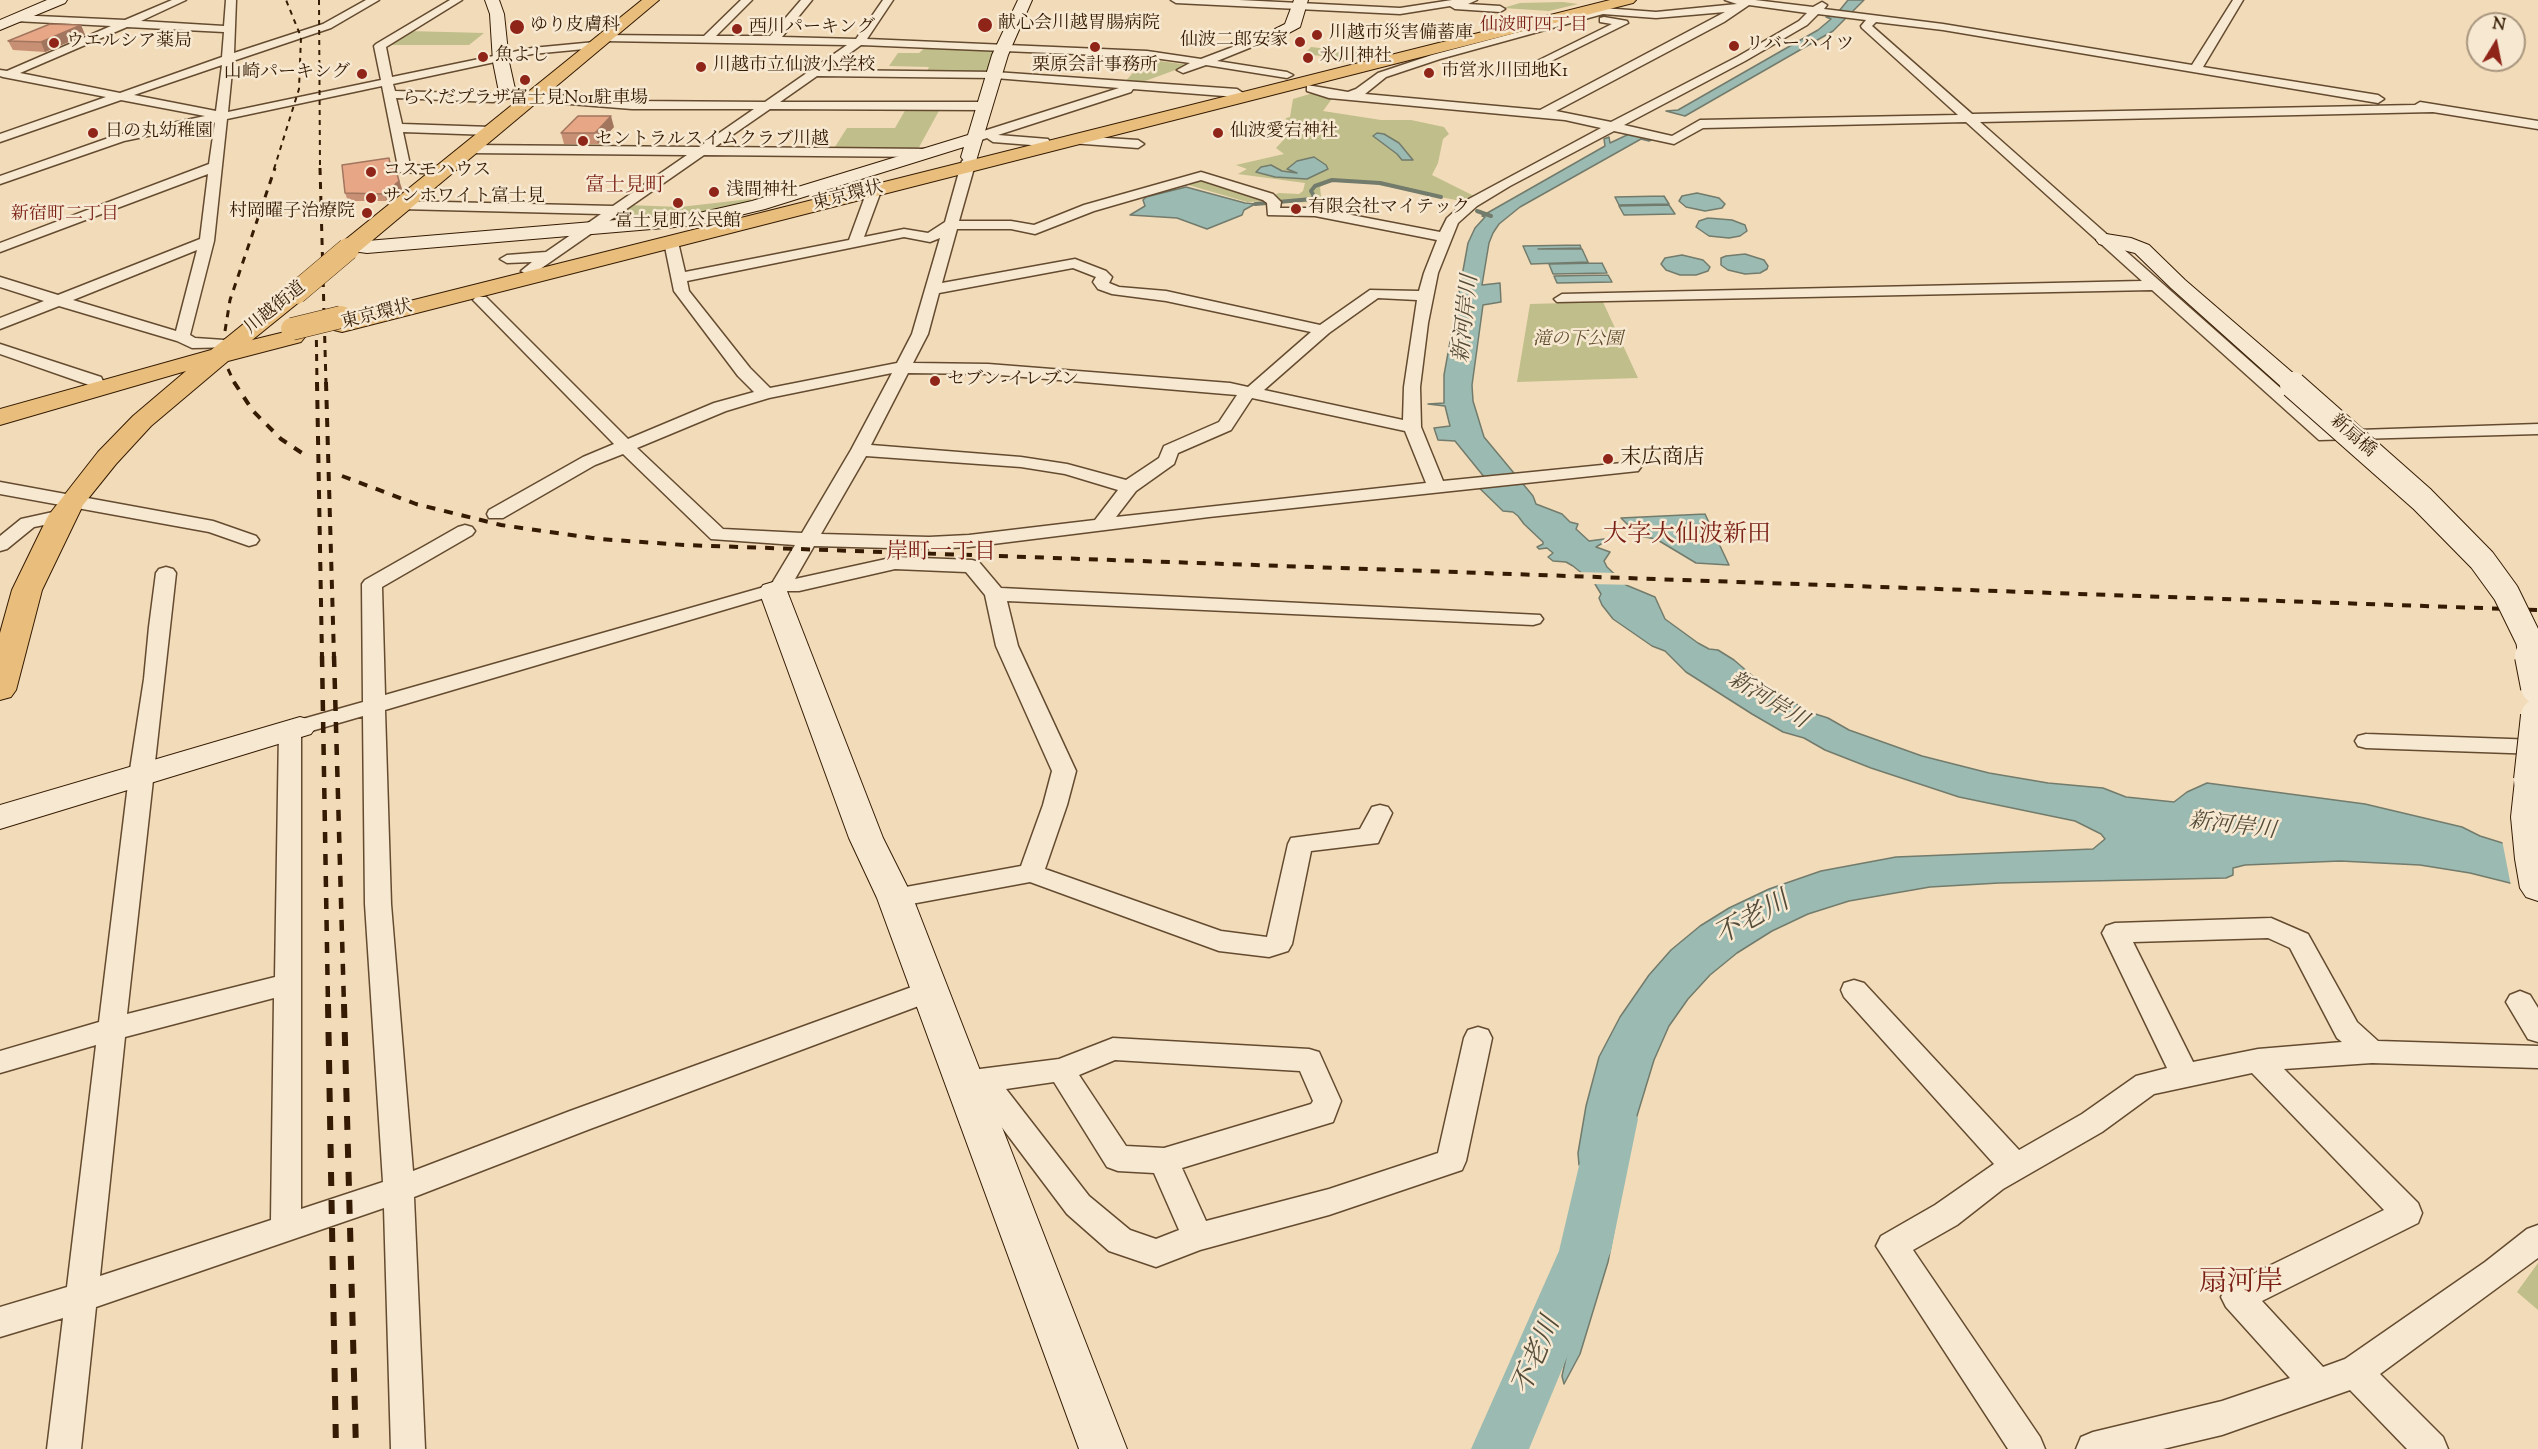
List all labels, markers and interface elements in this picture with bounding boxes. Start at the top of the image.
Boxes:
north arrow [2466,12,2526,72]
text: N [2491,13,2507,38]
place label: 献心会川越胃腸病院 [998,14,1160,36]
place label: ゆり皮膚科 [530,16,620,38]
marker: 献心会川越胃腸病院 [976,16,994,34]
district label: 仙波町四丁目 [1480,16,1588,38]
marker: ゆり皮膚科 [508,18,526,36]
place label: 西川パーキング [749,18,875,40]
marker: 西川パーキング [730,22,744,36]
place label: 川越市災害備蓄庫 [1329,24,1473,46]
marker: 川越市災害備蓄庫 [1310,28,1324,42]
place label: 仙波二郎安家 [1180,31,1288,53]
place label: ウエルシア薬局 [66,32,192,54]
marker: 仙波二郎安家 [1293,35,1307,49]
place label: リバーハイツ [1746,35,1854,57]
marker: ウエルシア薬局 [47,36,61,50]
marker: リバーハイツ [1727,39,1741,53]
marker: 栗原会計事務所 [1088,40,1102,54]
place label: 魚よし [495,46,549,68]
place label: 氷川神社 [1320,47,1392,69]
marker: 魚よし [476,50,490,64]
marker: 氷川神社 [1301,51,1315,65]
place label: 川越市立仙波小学校 [713,56,875,78]
place label: 栗原会計事務所 [1032,56,1158,78]
marker: 川越市立仙波小学校 [694,60,708,74]
place label: 市営氷川団地K1 [1441,62,1568,84]
place label: 山崎パーキング [224,63,350,85]
marker: 市営氷川団地K1 [1422,66,1436,80]
marker: 山崎パーキング [355,67,369,81]
marker: らくだプラザ富士見No1駐車場 [518,73,532,87]
place label: らくだプラザ富士見No1駐車場 [402,89,648,111]
place label: 日の丸幼稚園 [105,122,213,144]
place label: 仙波愛宕神社 [1230,122,1338,144]
marker: 日の丸幼稚園 [86,126,100,140]
marker: 仙波愛宕神社 [1211,126,1225,140]
place label: セントラルスイムクラブ川越 [595,130,829,152]
marker: セントラルスイムクラブ川越 [576,134,590,148]
place label: コスモハウス [383,161,491,183]
marker: コスモハウス [364,165,378,179]
district label: 富士見町 [585,176,665,200]
street label: 東京環状 [810,178,886,216]
place label: 浅間神社 [726,181,798,203]
marker: 浅間神社 [707,185,721,199]
place label: サンホワイト富士見 [383,187,545,209]
marker: サンホワイト富士見 [364,191,378,205]
marker: 富士見町公民館 [671,196,685,210]
place label: 有限会社マイテック [1308,198,1470,220]
place label: 村岡曜子治療院 [229,202,355,224]
marker: 有限会社マイテック [1289,202,1303,216]
district label: 新宿町二丁目 [11,205,119,227]
marker: 村岡曜子治療院 [360,206,374,220]
place label: 富士見町公民館 [615,212,741,234]
water label: 新河岸川 [1450,274,1486,364]
street label: 川越街道 [241,278,311,340]
street label: 東京環状 [339,297,415,335]
park label: 滝の下公園 [1533,330,1623,352]
place label: セブン-イレブン [947,370,1079,392]
marker: セブン-イレブン [928,374,942,388]
street label: 新扇橋 [2325,411,2379,463]
place label: 末広商店 [1620,446,1704,472]
marker: 末広商店 [1601,452,1615,466]
district label: 大字大仙波新田 [1603,523,1771,551]
district label: 岸町一丁目 [886,541,996,567]
water label: 新河岸川 [1722,668,1812,736]
water label: 新河岸川 [2187,810,2277,846]
water label: 不老川 [1710,887,1796,955]
district label: 扇河岸 [2199,1268,2283,1302]
water label: 不老川 [1508,1313,1570,1401]

